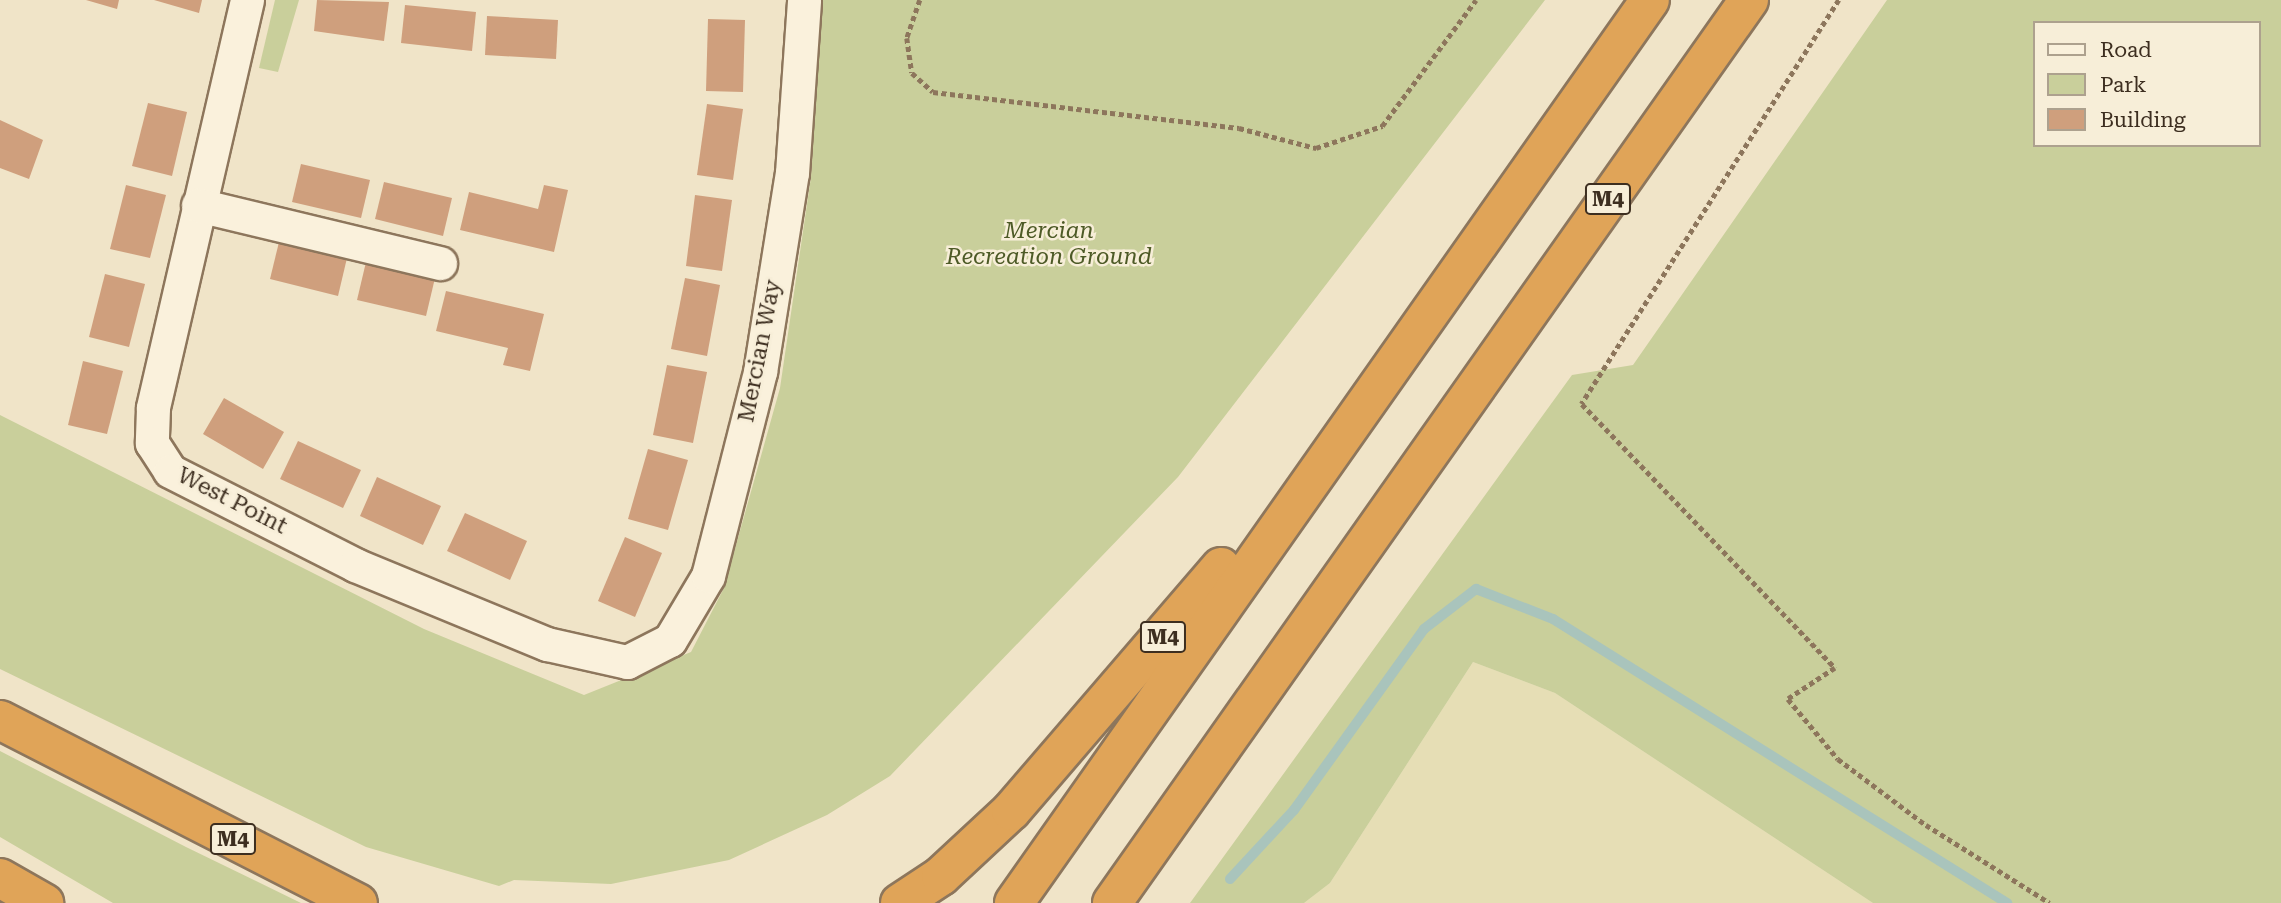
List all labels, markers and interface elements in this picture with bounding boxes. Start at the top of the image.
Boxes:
legend [2032,21,2260,147]
text: Road [2100,38,2152,62]
text: Park [2100,73,2146,97]
text: Building [2100,108,2186,132]
road number: M4 [1584,182,1632,216]
park label: Mercian Recreation Ground [946,217,1152,271]
street label: Mercian Way [733,277,787,425]
street label: West Point [173,462,291,540]
road number: M4 [1138,620,1188,654]
road number: M4 [208,822,258,856]

